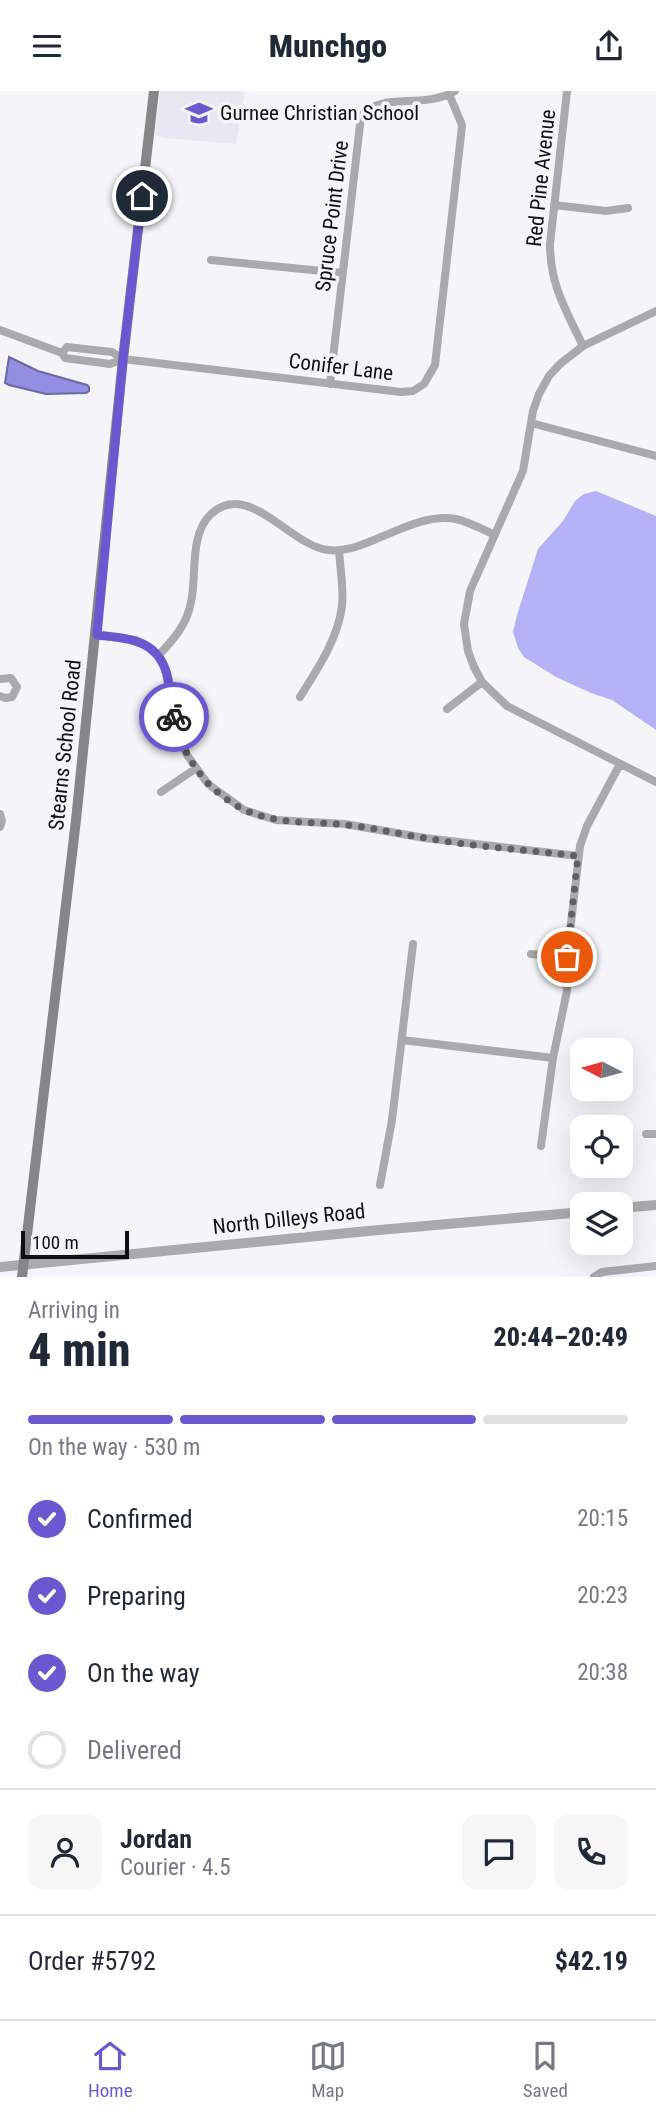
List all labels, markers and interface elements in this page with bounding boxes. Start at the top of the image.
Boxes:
icon: menu [28,27,66,65]
text: Munchgo [269,27,387,65]
icon: share [590,27,628,65]
school or university icon: Gurnee Christian School [184,98,214,128]
place label: Gurnee Christian School [220,101,419,125]
street label: Red Pine Avenue [522,108,560,248]
street label: Spruce Point Drive [311,139,353,293]
pin [112,166,172,226]
icon: home [123,177,161,215]
street label: Conifer Lane [287,349,395,385]
street label: Stearns School Road [44,658,86,832]
courier [139,682,209,752]
icon: bike [155,698,193,736]
pin [537,927,597,987]
icon: bag [548,938,586,976]
north arrow [570,1038,634,1101]
map controls [570,1038,633,1255]
button: locate [570,1115,633,1178]
button: layers [570,1192,633,1255]
street label: North Dilleys Road [212,1199,366,1239]
scale bar [21,1228,130,1260]
text: 100 m [32,1231,79,1254]
text: Arriving in [28,1297,120,1324]
text: 20:44–20:49 [494,1322,628,1352]
text: 4 min [28,1323,131,1377]
text: On the way · 530 m [28,1434,200,1461]
icon: check [28,1500,66,1538]
text: Confirmed [87,1504,193,1534]
text: 20:15 [577,1505,628,1532]
icon: check [28,1577,66,1615]
text: Preparing [87,1581,186,1611]
text: 20:23 [577,1582,628,1609]
icon: check [28,1654,66,1692]
text: On the way [87,1658,200,1688]
text: 20:38 [577,1659,628,1686]
text: Delivered [87,1735,182,1765]
button: person [28,1815,102,1889]
button: chat [462,1815,536,1889]
button: phone [554,1815,628,1889]
text: Jordan [120,1824,192,1854]
text: Courier · 4.5 [120,1854,231,1881]
text: Order #5792 [28,1946,156,1976]
text: $42.19 [555,1946,628,1976]
tab: Home [88,2037,133,2102]
tab: Map [309,2037,347,2102]
tab: Saved [523,2037,568,2102]

